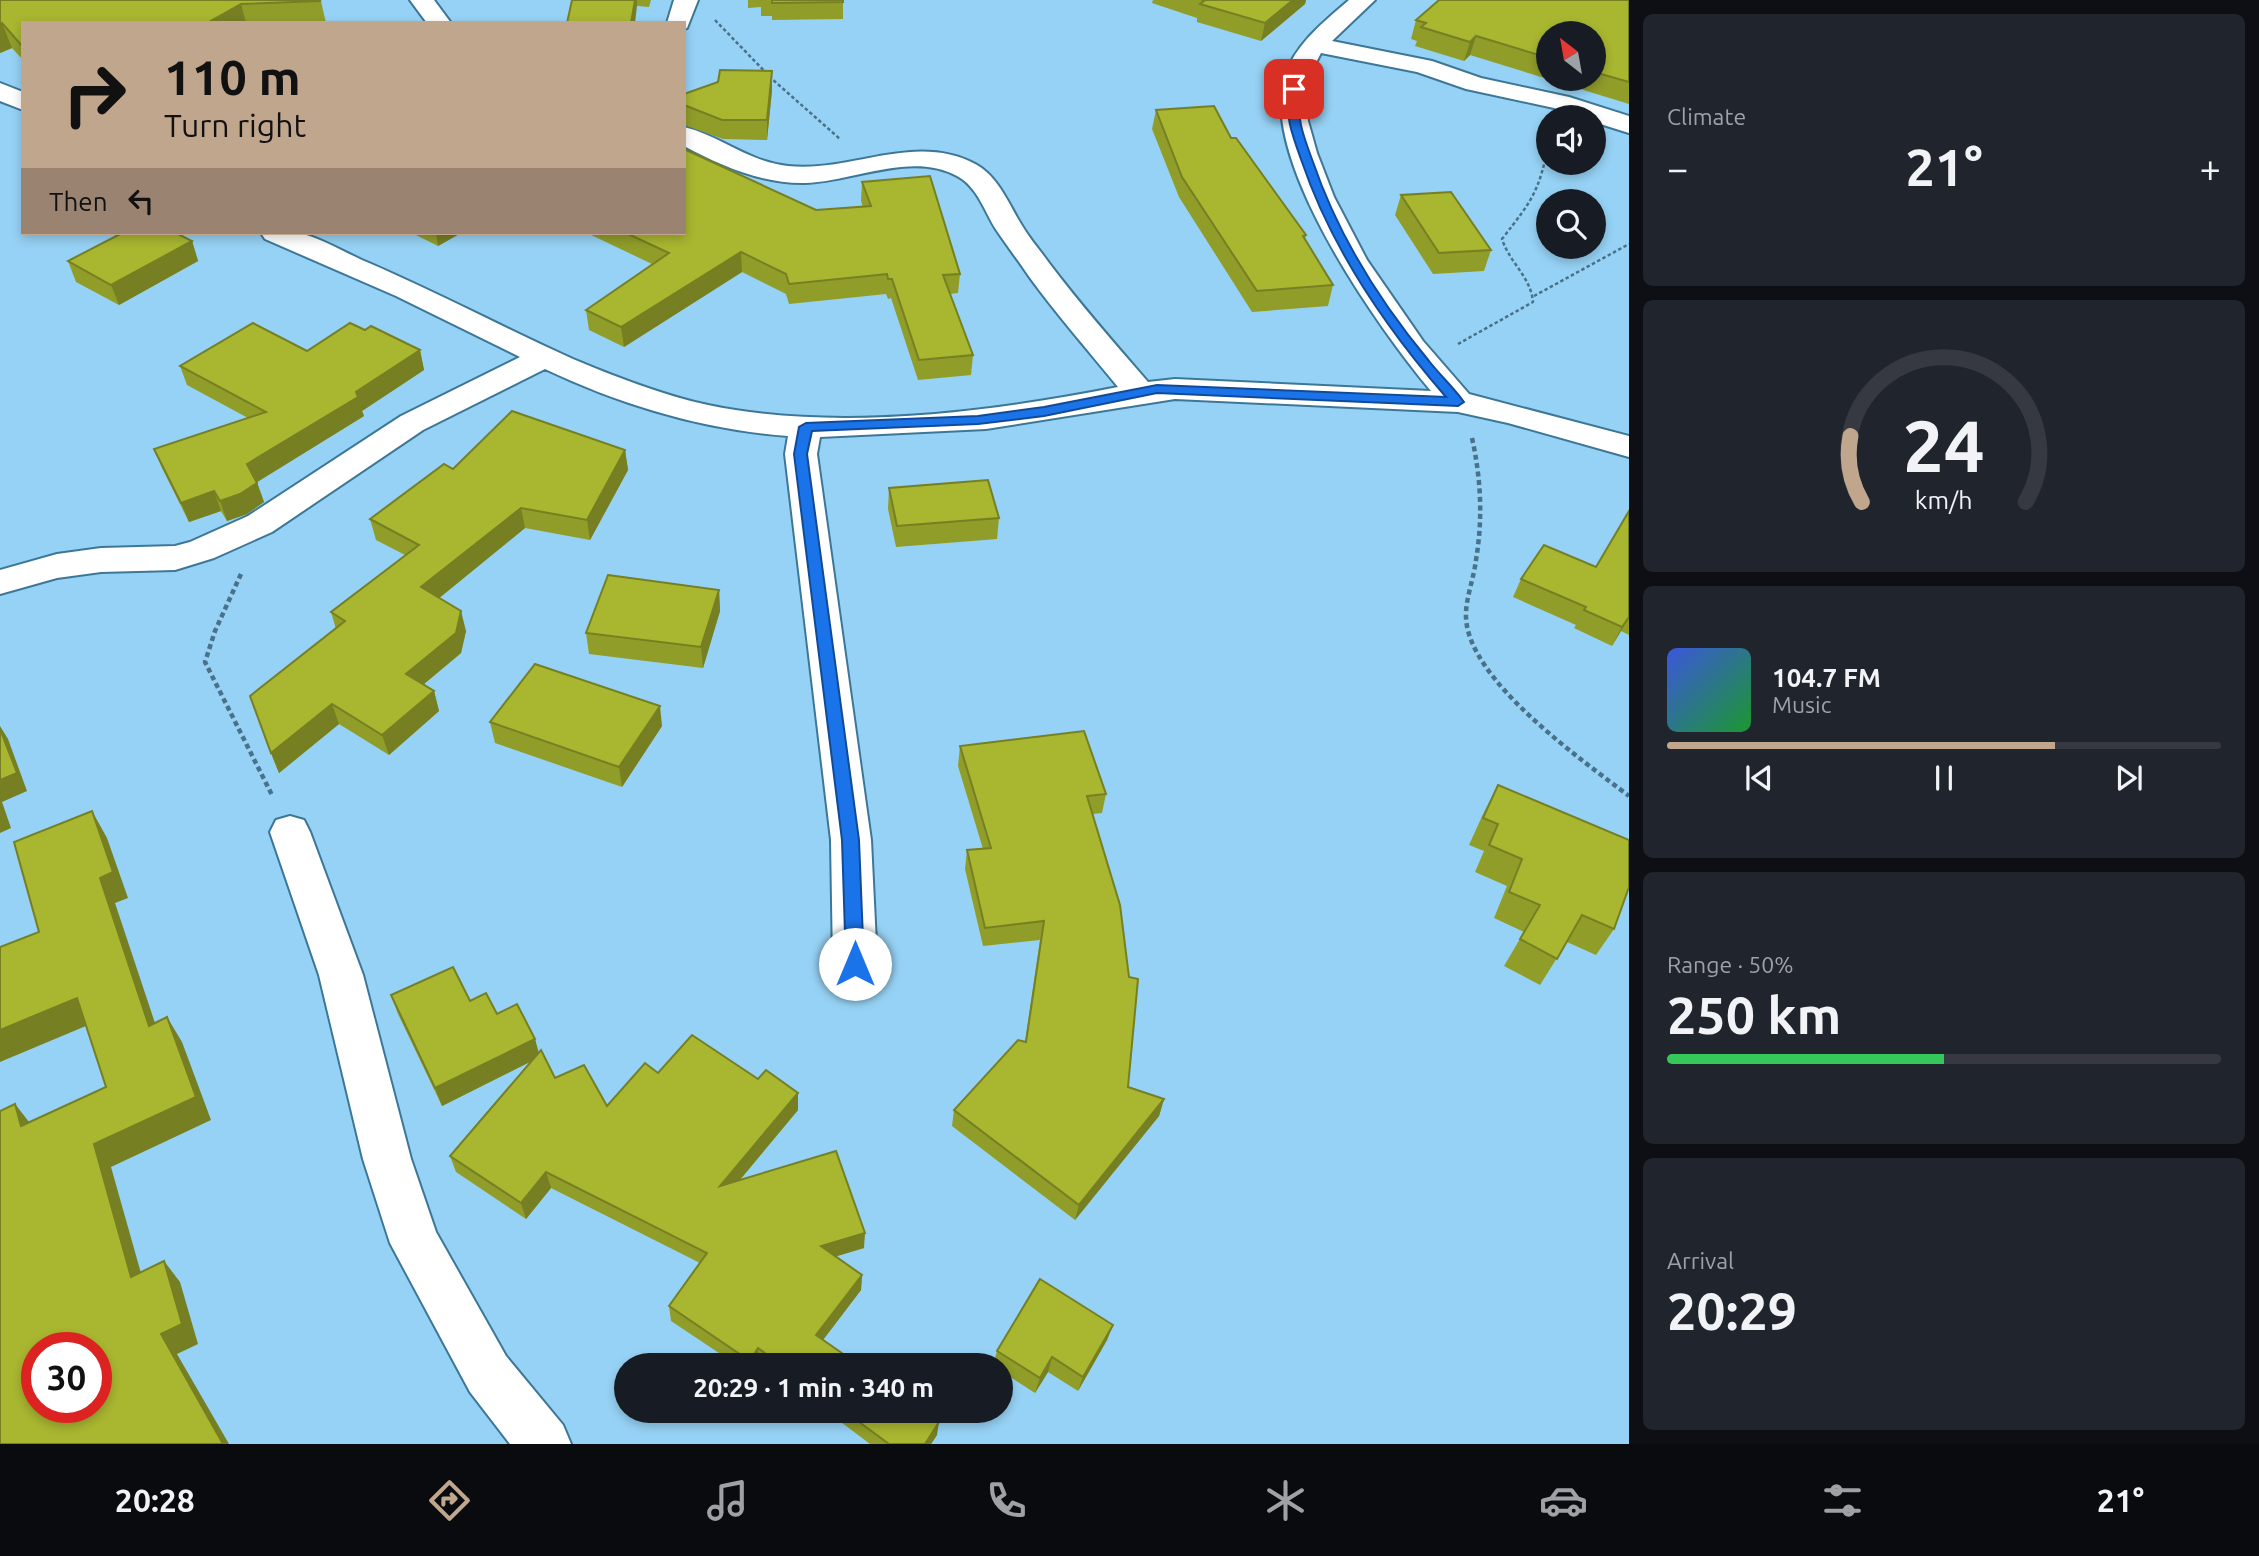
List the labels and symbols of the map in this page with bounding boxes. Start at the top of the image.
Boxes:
north arrow [1536,21,1606,91]
pin [1264,59,1324,119]
position arrow [818,927,892,1001]
speed limit sign: 30 [21,1332,112,1423]

